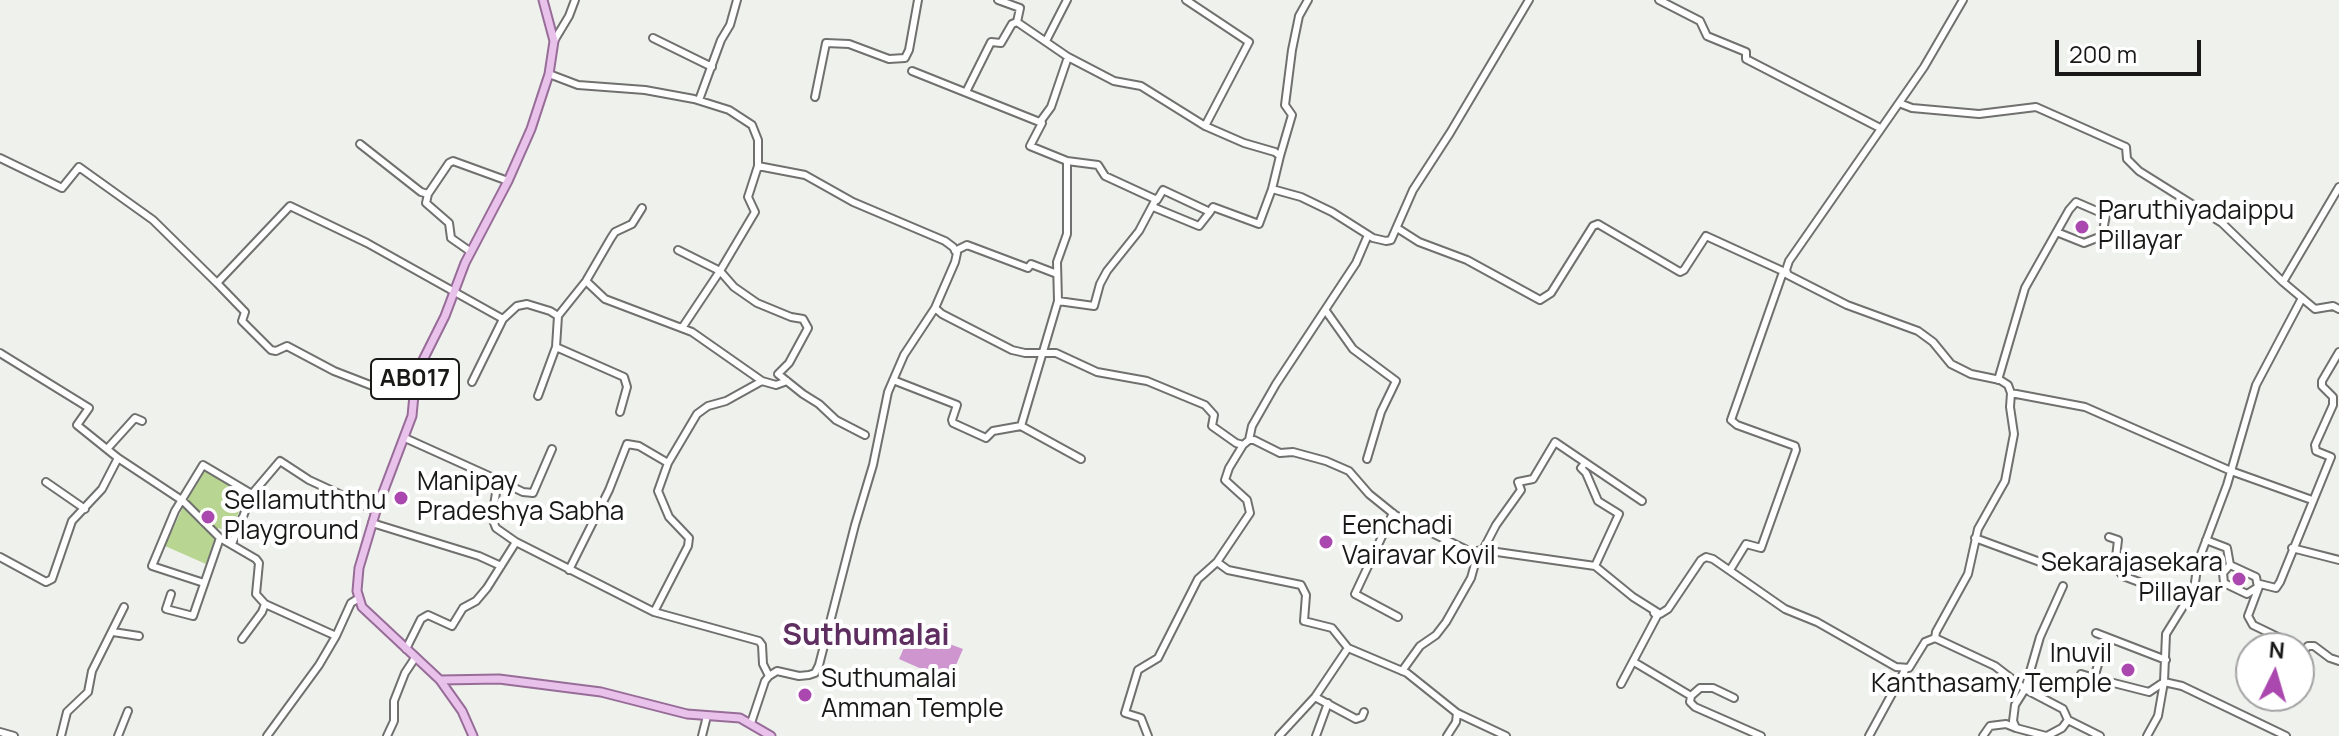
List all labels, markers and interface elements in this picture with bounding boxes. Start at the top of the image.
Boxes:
scale bar [2059,24,2205,74]
text: 200 m [2069,37,2137,70]
place label: Paruthiyadaippu Pillayar [2098,196,2294,258]
marker: Paruthiyadaippu Pillayar [2073,218,2091,236]
road number: AB017 [371,359,459,399]
place label: Manipay Pradeshya Sabha [417,467,624,528]
place label: Sellamuththu Playground [224,486,386,548]
marker: Manipay Pradeshya Sabha [392,489,410,507]
marker: Sellamuththu Playground [199,508,217,526]
place label: Eenchadi Vairavar Kovil [1342,511,1496,572]
marker: Eenchadi Vairavar Kovil [1317,533,1335,551]
place label: Sekarajasekara Pillayar [2041,548,2223,610]
marker: Sekarajasekara Pillayar [2230,570,2248,588]
district label: Suthumalai [782,619,950,655]
north arrow [2235,632,2315,712]
text: N [2268,634,2286,666]
place label: Inuvil Kanthasamy Temple [1871,639,2112,700]
marker: Inuvil Kanthasamy Temple [2119,661,2137,679]
place label: Suthumalai Amman Temple [821,664,1004,726]
marker: Suthumalai Amman Temple [796,686,814,704]

